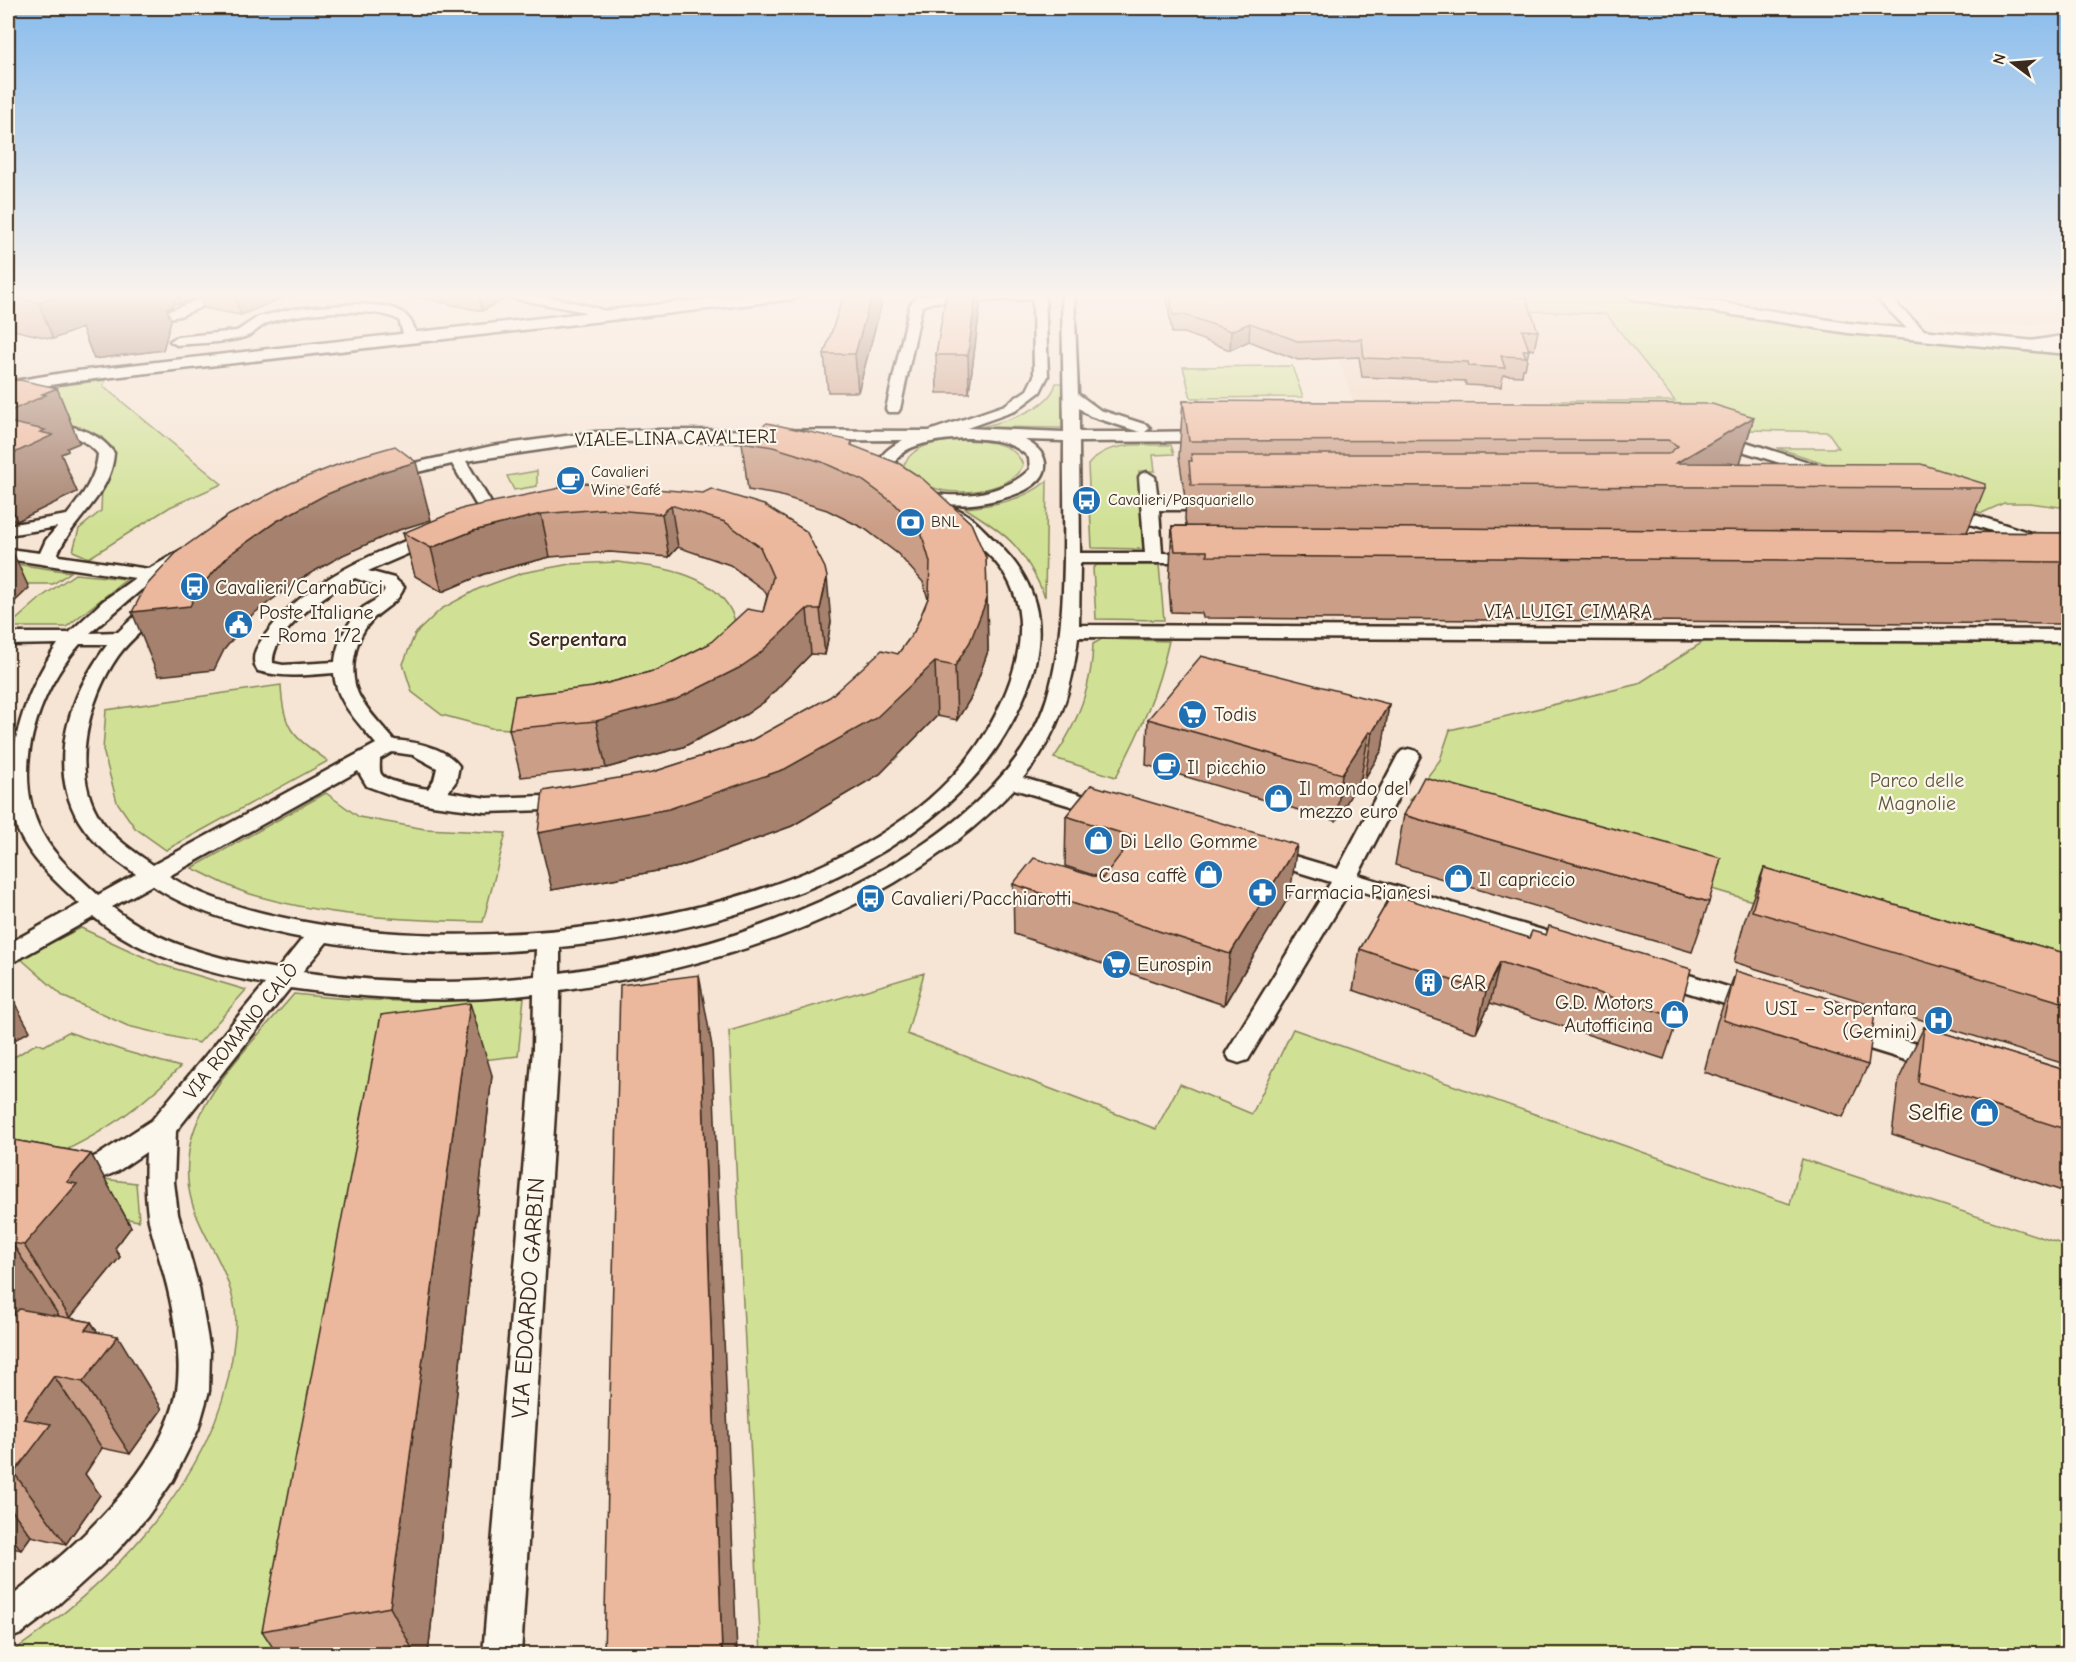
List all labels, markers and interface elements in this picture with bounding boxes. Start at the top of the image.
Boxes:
north arrow [1983,33,2043,93]
text: N [1989,52,2010,67]
street label: VIALE LINA CAVALIERI [575,425,777,451]
place label: Cavalieri Wine Café [591,463,661,499]
cafe icon: Cavalieri Wine Café [554,465,586,497]
bus stop icon: Cavalieri/Pasquariello [1071,484,1103,516]
place label: Cavalieri/Pasquariello [1108,491,1254,509]
bank icon: BNL [894,506,926,538]
place label: BNL [931,513,959,531]
bus stop icon: Cavalieri/Carnabuci [178,571,210,603]
place label: Cavalieri/Carnabuci [215,576,383,599]
street label: VIA LUIGI CIMARA [1484,600,1652,623]
place label: Poste Italiane – Roma 172 [259,601,374,647]
public building icon: Poste Italiane – Roma 172 [222,608,254,640]
district label: Serpentara [529,627,627,651]
supermarket icon: Todis [1177,698,1209,730]
place label: Todis [1214,703,1257,726]
cafe icon: Il picchio [1150,751,1182,783]
place label: Il picchio [1187,756,1266,779]
park label: Parco delle Magnolie [1870,769,1964,815]
place label: Il mondo del mezzo euro [1299,777,1409,823]
shop icon: Il mondo del mezzo euro [1262,783,1294,815]
shop icon: Di Lello Gomme [1083,825,1115,857]
place label: Di Lello Gomme [1120,830,1258,853]
shop icon: Casa caffè [1192,859,1224,891]
shop icon: Il capriccio [1442,863,1474,895]
place label: Casa caffè [1099,864,1187,887]
place label: Il capriccio [1479,868,1575,891]
pharmacy icon: Farmacia Pianesi [1247,876,1279,908]
place label: Farmacia Pianesi [1284,881,1431,904]
bus stop icon: Cavalieri/Pacchiarotti [854,882,886,914]
place label: Cavalieri/Pacchiarotti [891,887,1072,910]
supermarket icon: Eurospin [1100,948,1132,980]
place label: Eurospin [1137,953,1212,976]
street label: VIA ROMANO CALÒ [178,958,303,1104]
building icon: CAR [1413,966,1445,998]
place label: CAR [1450,971,1486,994]
place label: G.D. Motors Autofficina [1555,991,1653,1037]
place label: USI – Serpentara (Gemini) [1765,997,1917,1043]
shop icon: G.D. Motors Autofficina [1658,998,1690,1030]
hospital icon: USI – Serpentara (Gemini) [1922,1004,1954,1036]
shop icon: Selfie [1968,1096,2000,1128]
place label: Selfie [1908,1098,1963,1126]
street label: VIA EDOARDO GARBIN [506,1177,550,1419]

